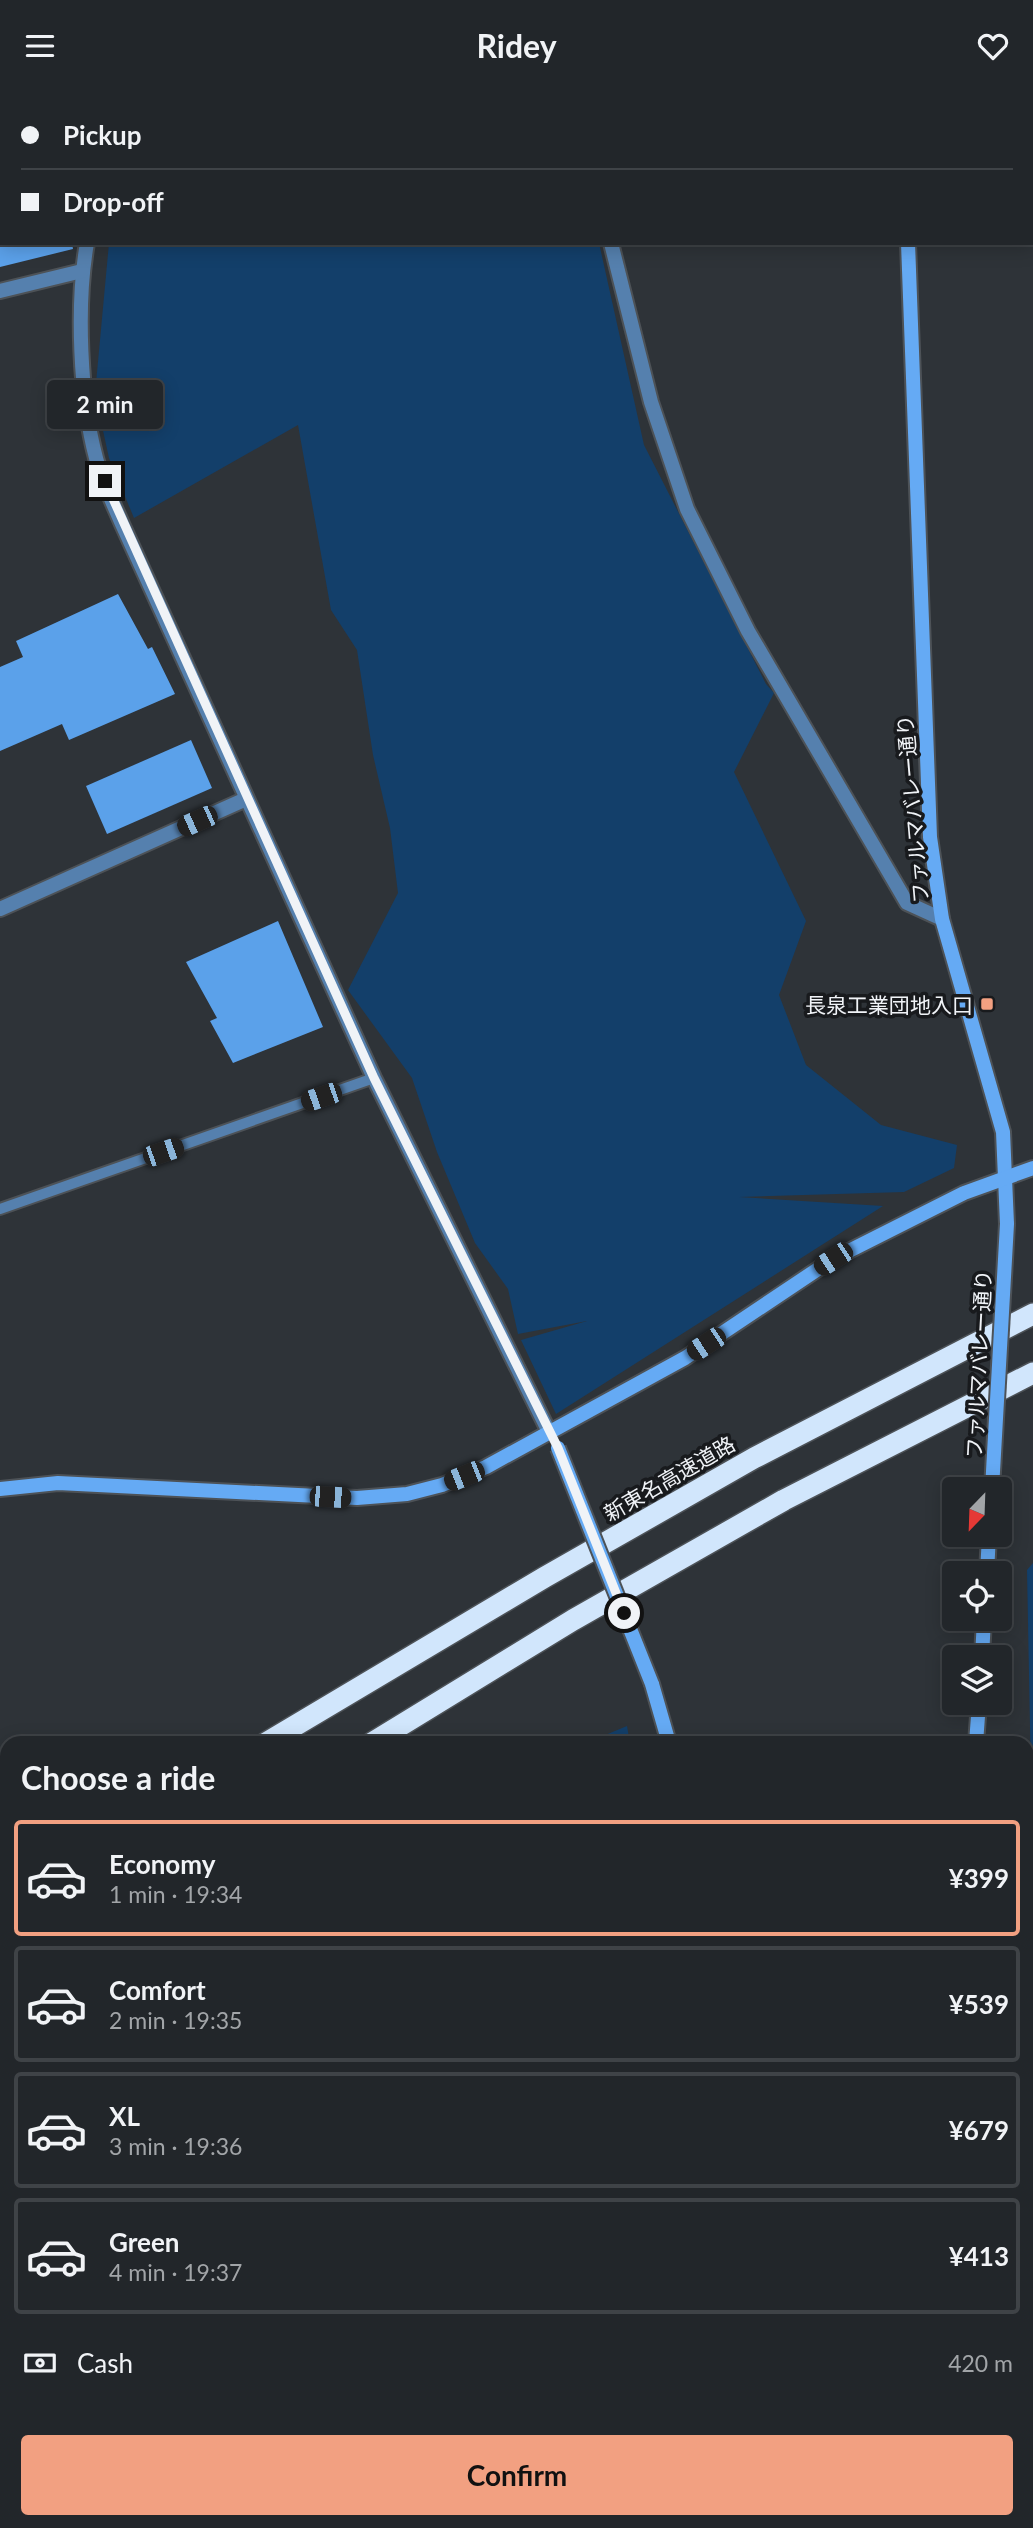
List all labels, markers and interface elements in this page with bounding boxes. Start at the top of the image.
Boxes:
text: Ridey [476,26,557,65]
icon: menu [21,27,59,65]
icon: heart [974,27,1012,65]
text: Pickup [63,119,142,151]
text: Drop-off [63,186,164,218]
callout: 2 min [47,379,163,429]
text: 2 min [76,390,134,418]
route end [89,465,121,497]
street label: ファルマバレー通り [891,714,933,904]
car [174,803,221,839]
place label: 長泉工業団地入口 [805,992,973,1017]
marker: 長泉工業団地入口 [979,996,995,1012]
car [298,1080,345,1114]
car [140,1135,187,1169]
car [810,1239,857,1279]
street label: ファルマバレー通り [961,1269,995,1459]
car [683,1324,730,1364]
street label: 新東名高速道路 [599,1430,739,1526]
car [441,1458,488,1494]
north arrow [942,1477,1012,1547]
map controls [942,1477,1012,1715]
car [309,1485,352,1509]
button: locate [942,1561,1012,1631]
route start [608,1597,640,1629]
button: layers [942,1645,1012,1715]
text: Choose a ride [21,1758,215,1797]
icon: car [25,1847,88,1910]
text: Economy [109,1848,215,1880]
text: ¥399 [949,1862,1009,1894]
text: 1 min · 19:34 [109,1880,242,1908]
icon: car [25,1973,88,2036]
text: Comfort [109,1974,206,2006]
text: ¥539 [949,1988,1009,2020]
text: 2 min · 19:35 [109,2006,242,2034]
icon: car [25,2099,88,2162]
text: XL [109,2100,140,2132]
text: ¥679 [949,2114,1009,2146]
text: 3 min · 19:36 [109,2132,242,2160]
icon: car [25,2225,88,2288]
text: Green [109,2226,179,2258]
text: ¥413 [949,2240,1009,2272]
text: 4 min · 19:37 [109,2258,242,2286]
icon: cash [21,2344,59,2382]
text: Cash [77,2347,133,2379]
text: 420 m [948,2349,1013,2377]
button: Confirm [21,2435,1013,2515]

